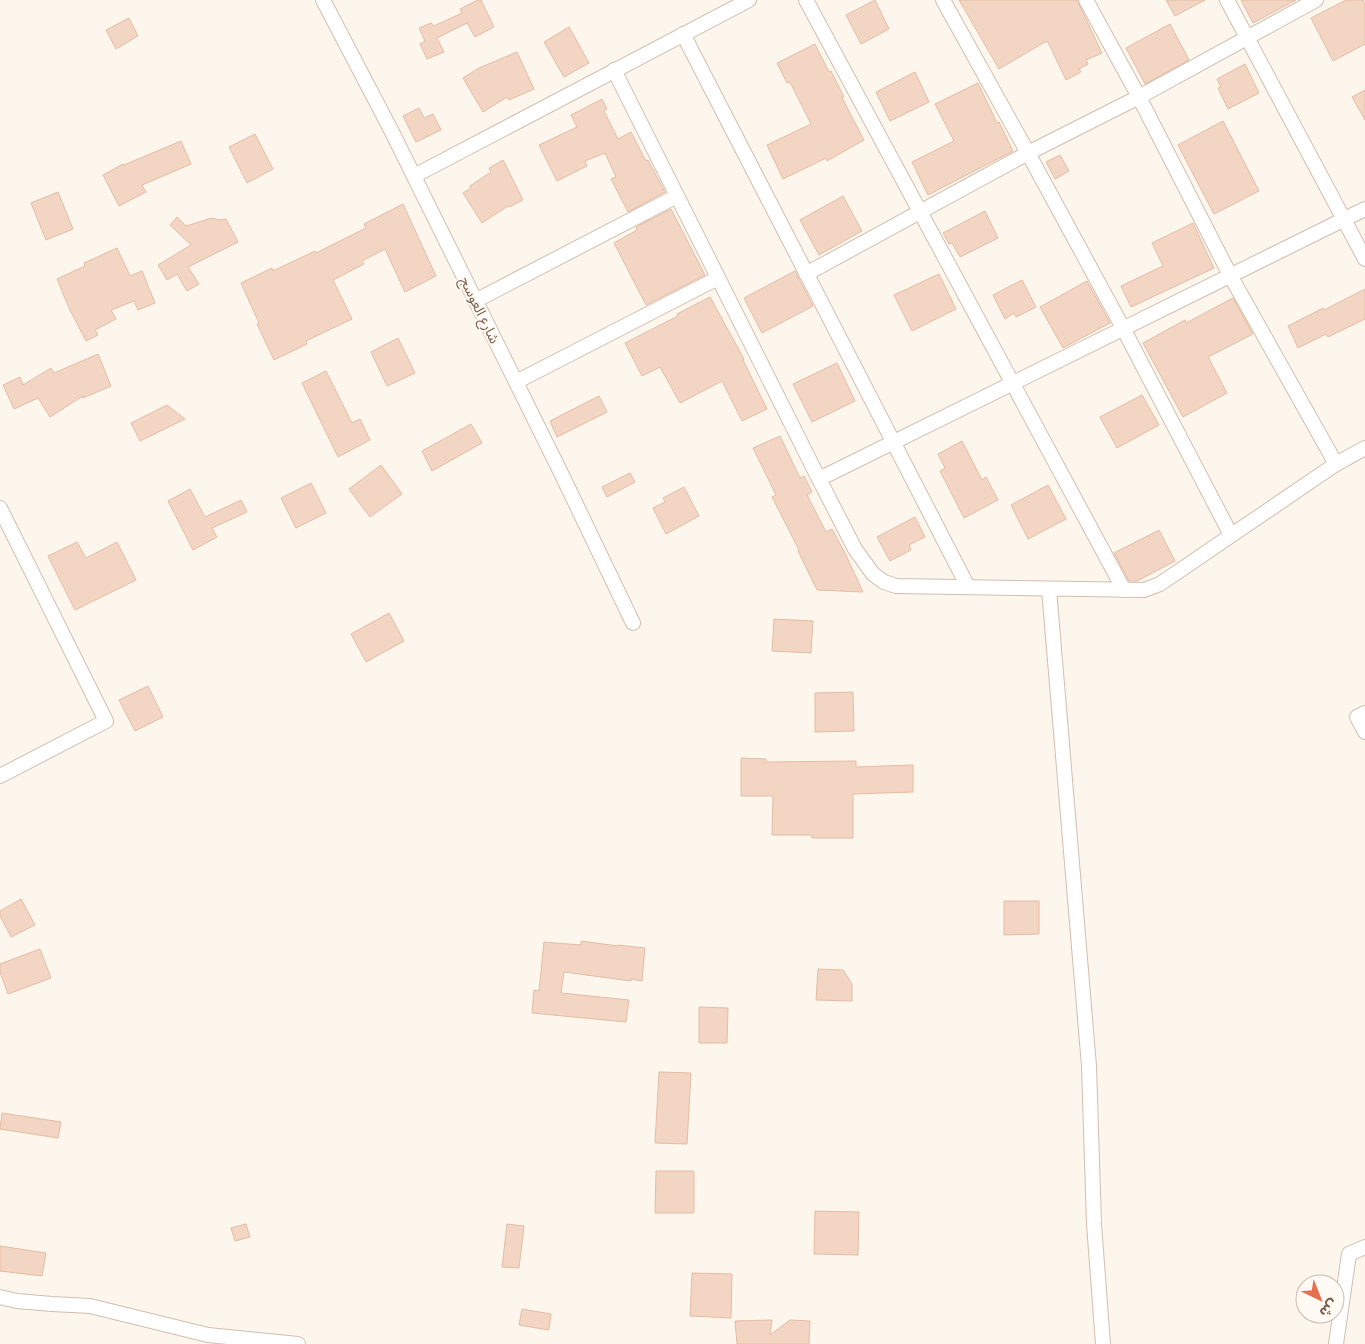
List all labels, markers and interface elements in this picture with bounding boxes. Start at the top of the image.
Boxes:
street label: شارع العوسج [454,273,505,347]
north arrow [1295,1274,1345,1324]
text: ش [1315,1295,1343,1322]

